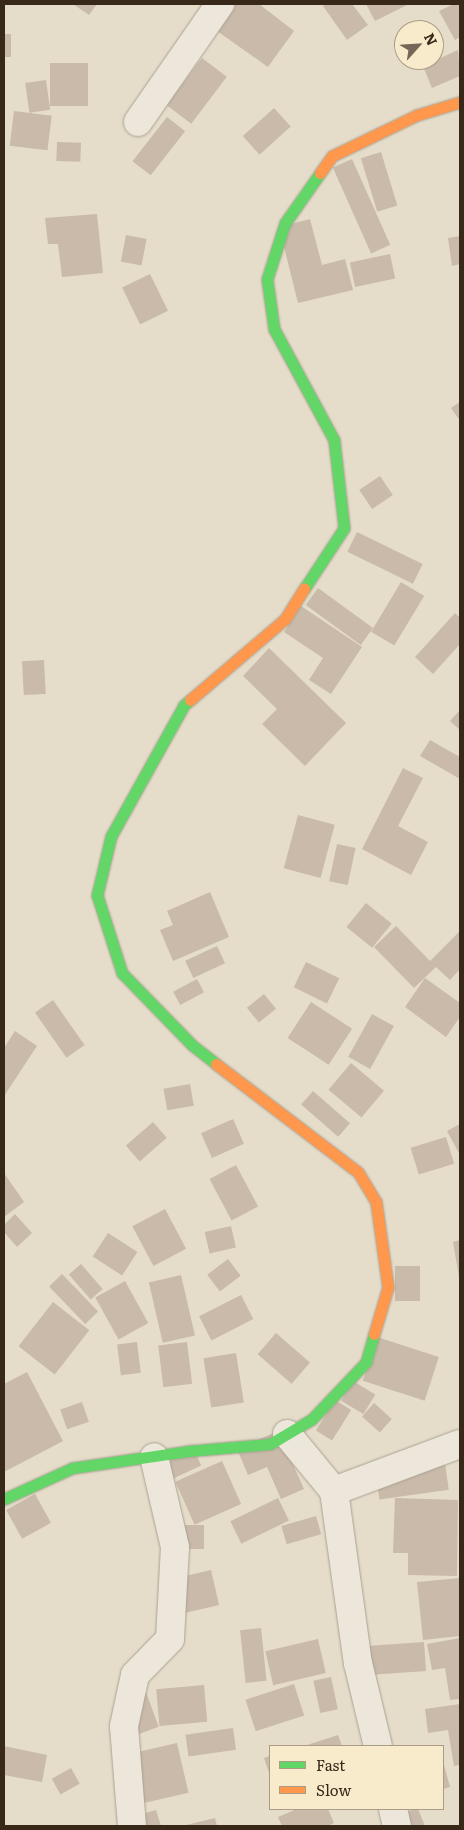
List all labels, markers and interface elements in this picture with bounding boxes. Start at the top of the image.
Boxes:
north arrow [394,20,444,70]
text: N [420,29,443,49]
legend [269,1745,444,1810]
text: Fast [316,1753,345,1776]
text: Slow [316,1778,351,1801]

